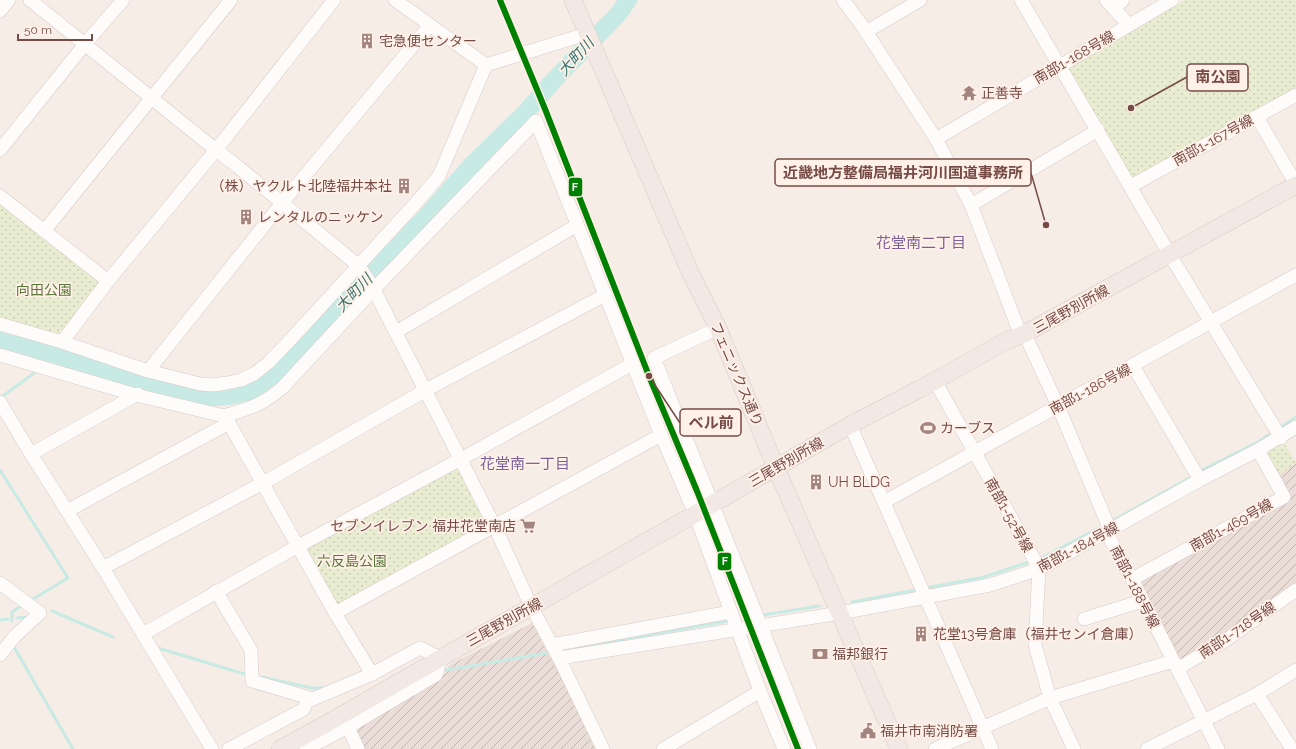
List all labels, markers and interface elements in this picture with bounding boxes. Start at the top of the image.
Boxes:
scale bar [18,16,92,42]
text: 50 m [24,23,52,37]
street label: 南部1-168号線 [1031,27,1117,87]
building icon: 宅急便センター [358,32,376,50]
place label: 宅急便センター [379,33,477,49]
water label: 大町川 [554,33,599,80]
callout: 南公園 [1187,64,1248,91]
text: 南公園 [1195,68,1241,86]
temple icon: 正善寺 [960,84,978,102]
place label: 正善寺 [981,85,1023,101]
street label: 南部1-167号線 [1170,111,1256,169]
callout: 近畿地方整備局福井河川国道事務所 [775,159,1031,186]
text: 近畿地方整備局福井河川国道事務所 [783,164,1023,182]
building icon: （株）ヤクルト北陸福井本社 [395,177,413,195]
line badge: F [568,177,583,197]
place label: （株）ヤクルト北陸福井本社 [210,178,392,194]
text: F [572,181,579,194]
building icon: レンタルのニッケン [237,208,255,226]
place label: レンタルのニッケン [258,209,384,225]
district label: 花堂南二丁目 [876,234,966,252]
water label: 大町川 [332,269,377,315]
park label: 向田公園 [16,282,72,298]
street label: 三尾野別所線 [1030,282,1112,336]
street label: フェニックス通り [708,320,766,428]
street label: 南部1-186号線 [1046,361,1134,417]
callout: ベル前 [680,409,741,436]
text: ベル前 [688,414,734,432]
sports icon: カーブス [919,419,937,437]
place label: カーブス [940,420,995,436]
street label: 三尾野別所線 [746,434,826,490]
district label: 花堂南一丁目 [480,455,570,473]
building icon: UH BLDG [807,473,825,491]
place label: UH BLDG [828,474,890,490]
street label: 南部1-52号線 [982,475,1036,555]
street label: 南部1-469号線 [1187,496,1275,554]
supermarket icon: セブンイレブン 福井花堂南店 [519,517,537,535]
place label: セブンイレブン 福井花堂南店 [330,518,516,534]
street label: 南部1-184号線 [1035,519,1121,575]
street label: 南部1-188号線 [1107,543,1163,631]
line badge: F [717,552,732,571]
park label: 六反島公園 [317,553,387,569]
text: F [722,555,729,568]
street label: 三尾野別所線 [463,595,545,649]
street label: 南部1-718号線 [1196,598,1278,662]
building icon: 花堂13号倉庫（福井センイ倉庫） [912,625,930,643]
place label: 花堂13号倉庫（福井センイ倉庫） [933,626,1142,642]
bank icon: 福邦銀行 [811,645,829,663]
place label: 福邦銀行 [832,646,888,662]
public building icon: 福井市南消防署 [859,722,877,740]
place label: 福井市南消防署 [880,723,978,739]

